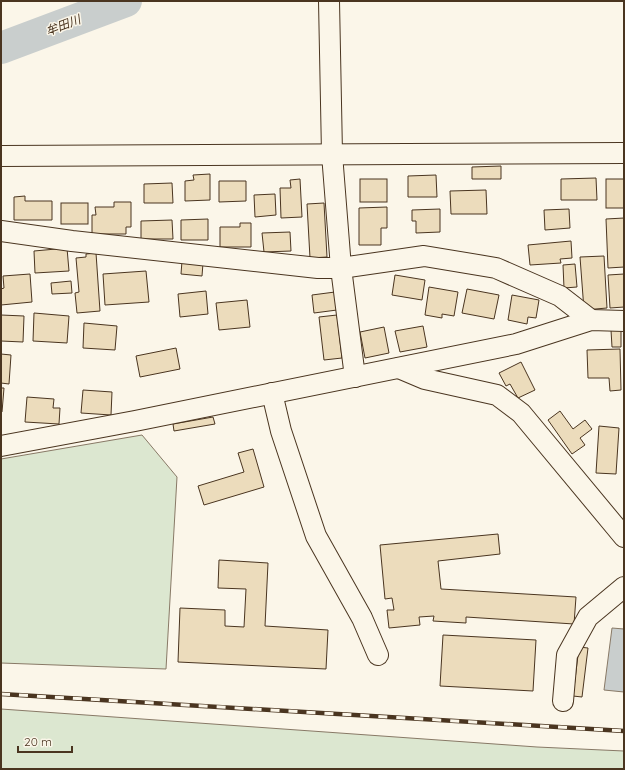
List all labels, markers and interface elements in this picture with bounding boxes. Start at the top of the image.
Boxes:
water label: 牟田川 [44,11,84,38]
scale bar [18,728,72,754]
text: 20 m [24,734,52,749]

